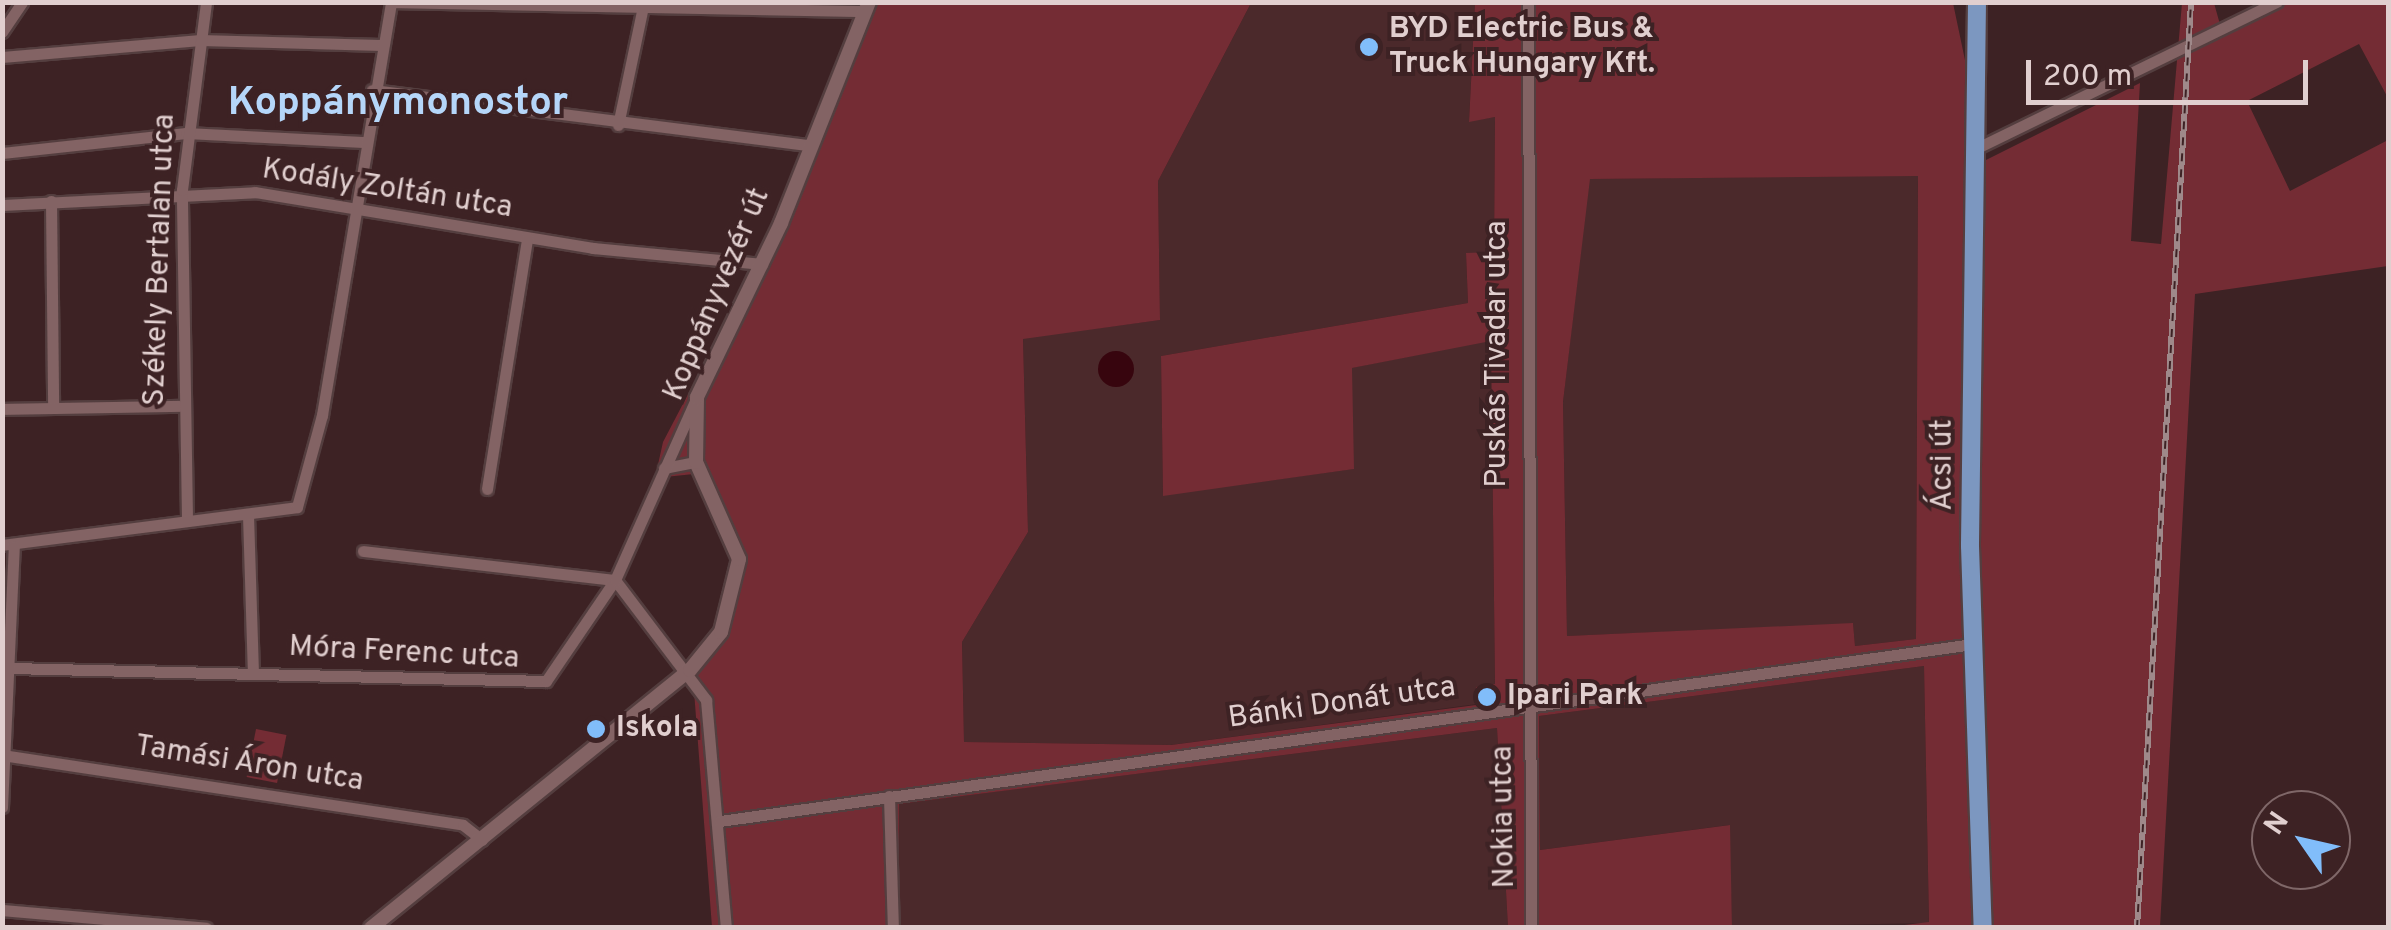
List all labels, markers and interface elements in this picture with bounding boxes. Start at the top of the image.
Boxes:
place label: BYD Electric Bus & Truck Hungary Kft. [1389,12,1655,82]
marker: BYD Electric Bus & Truck Hungary Kft. [1358,36,1380,58]
scale bar [2031,40,2314,102]
text: 200 m [2043,59,2132,96]
district label: Koppánymonostor [228,80,568,128]
street label: Székely Bertalan utca [138,113,184,407]
street label: Kodály Zoltán utca [259,152,515,228]
street label: Koppányvezér út [657,183,779,407]
street label: Puskás Tivadar utca [1480,220,1516,488]
street label: Ácsi út [1926,419,1962,511]
street label: Móra Ferenc utca [288,630,520,678]
street label: Bánki Donát utca [1226,670,1458,738]
place label: Ipari Park [1507,679,1643,715]
marker: Ipari Park [1476,686,1498,708]
place label: Iskola [616,711,698,747]
marker: Iskola [585,718,607,740]
street label: Tamási Áron utca [132,729,366,801]
street label: Nokia utca [1486,745,1524,889]
north arrow [2251,790,2351,890]
text: N [2257,806,2298,843]

